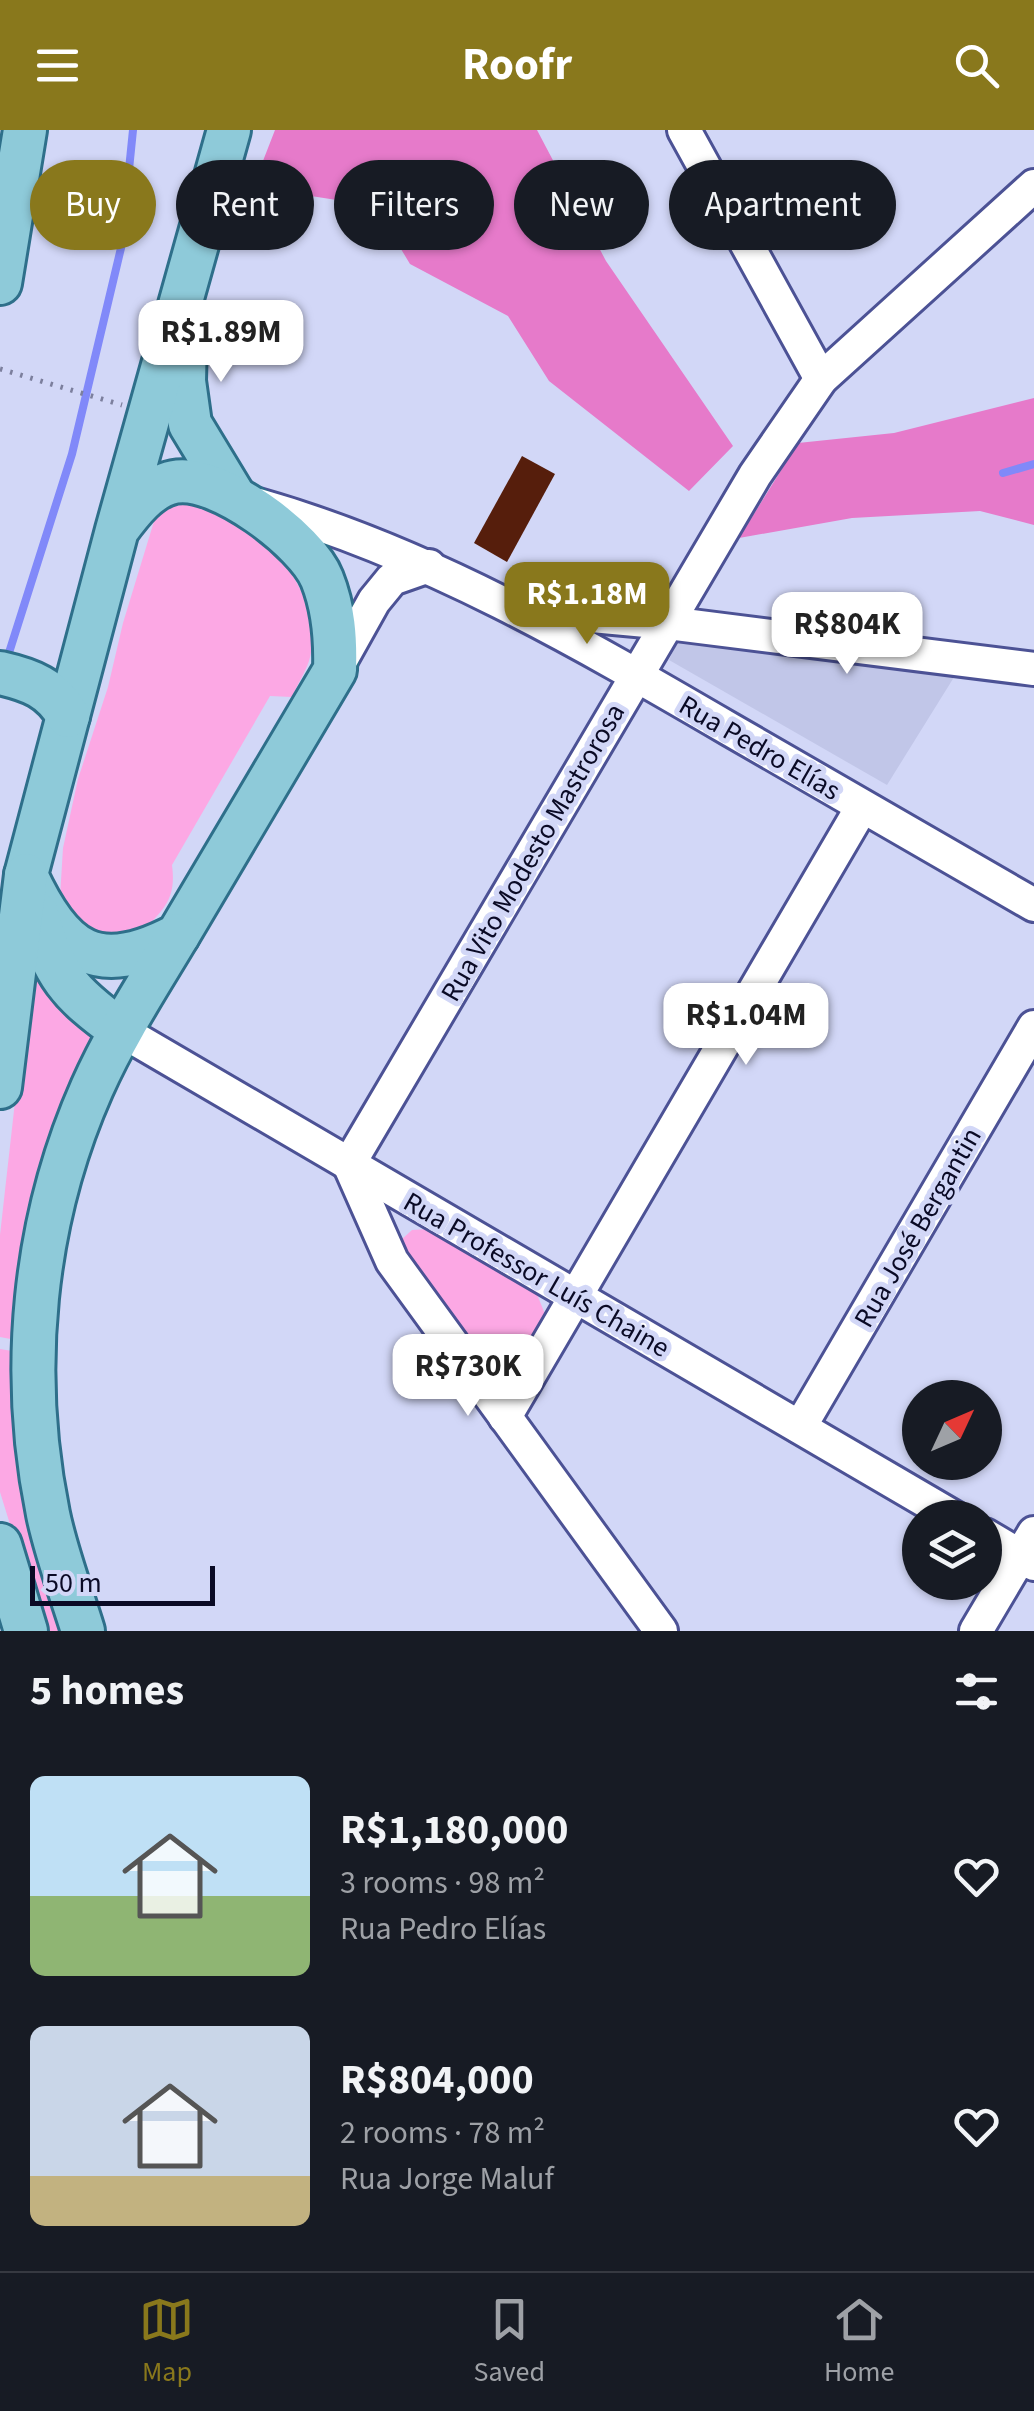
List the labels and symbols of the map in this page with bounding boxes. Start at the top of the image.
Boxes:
pin: R$1.89M [129,300,313,385]
pin: R$1.18M [495,562,679,647]
pin: R$804K [766,592,928,677]
street label: Rua Pedro Elías [671,685,848,810]
street label: Rua Vito Modesto Mastrorosa [431,696,635,1009]
pin: R$1.04M [654,983,838,1068]
street label: Rua José Bergantin [844,1120,991,1335]
street label: Rua Professor Luís Chaine [396,1182,677,1367]
pin: R$730K [387,1334,549,1419]
north arrow [902,1380,1002,1480]
scale bar [30,1561,215,1606]

